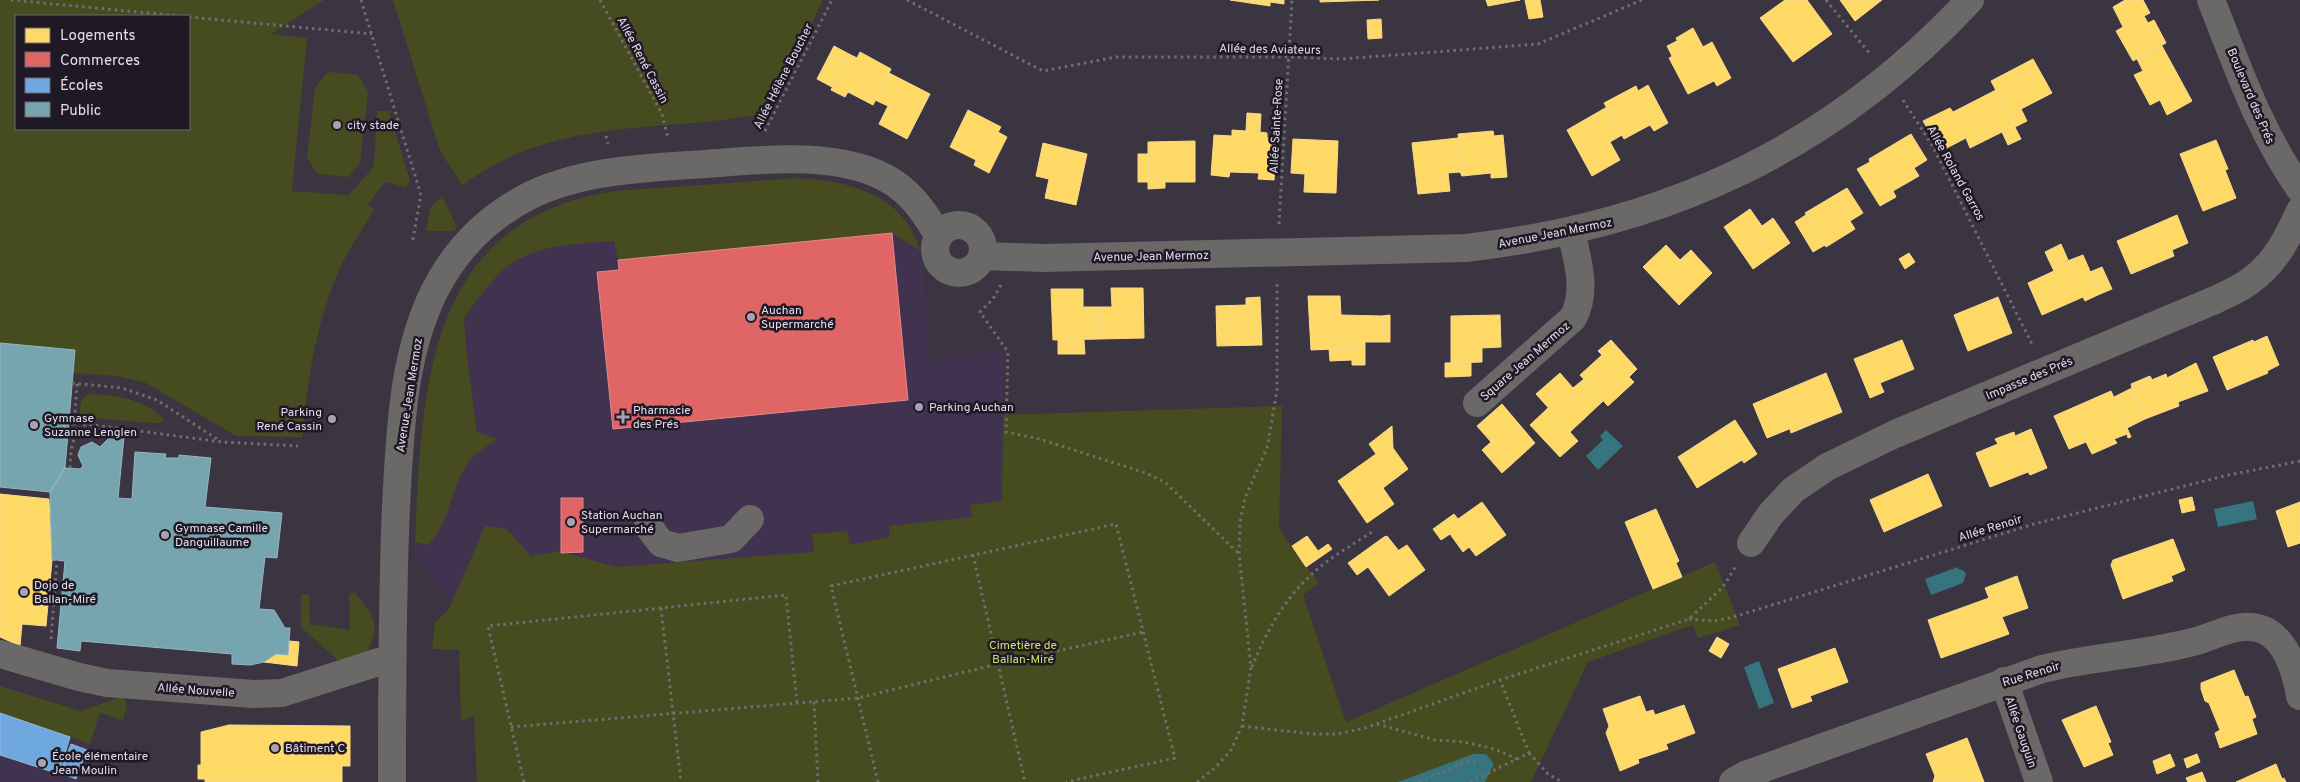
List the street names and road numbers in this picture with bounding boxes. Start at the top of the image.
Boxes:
street label: Allée René Cassin [613,14,672,107]
street label: Allée Hélène Boucher [750,21,818,132]
street label: Allée des Aviateurs [1219,41,1321,59]
street label: Boulevard des Prés [2223,46,2277,147]
street label: Allée Sainte-Rose [1267,78,1287,174]
street label: Allée Roland Garros [1922,123,1988,224]
street label: Avenue Jean Mermoz [1497,215,1614,253]
street label: Avenue Jean Mermoz [1093,248,1209,266]
street label: Square Jean Mermoz [1478,318,1574,405]
street label: Avenue Jean Mermoz [393,337,427,454]
street label: Impasse des Prés [1983,353,2075,404]
street label: Allée Renoir [1956,512,2024,546]
street label: Rue Renoir [2001,659,2062,691]
street label: Allée Nouvelle [157,680,235,702]
street label: Allée Gauguin [2000,694,2040,770]

